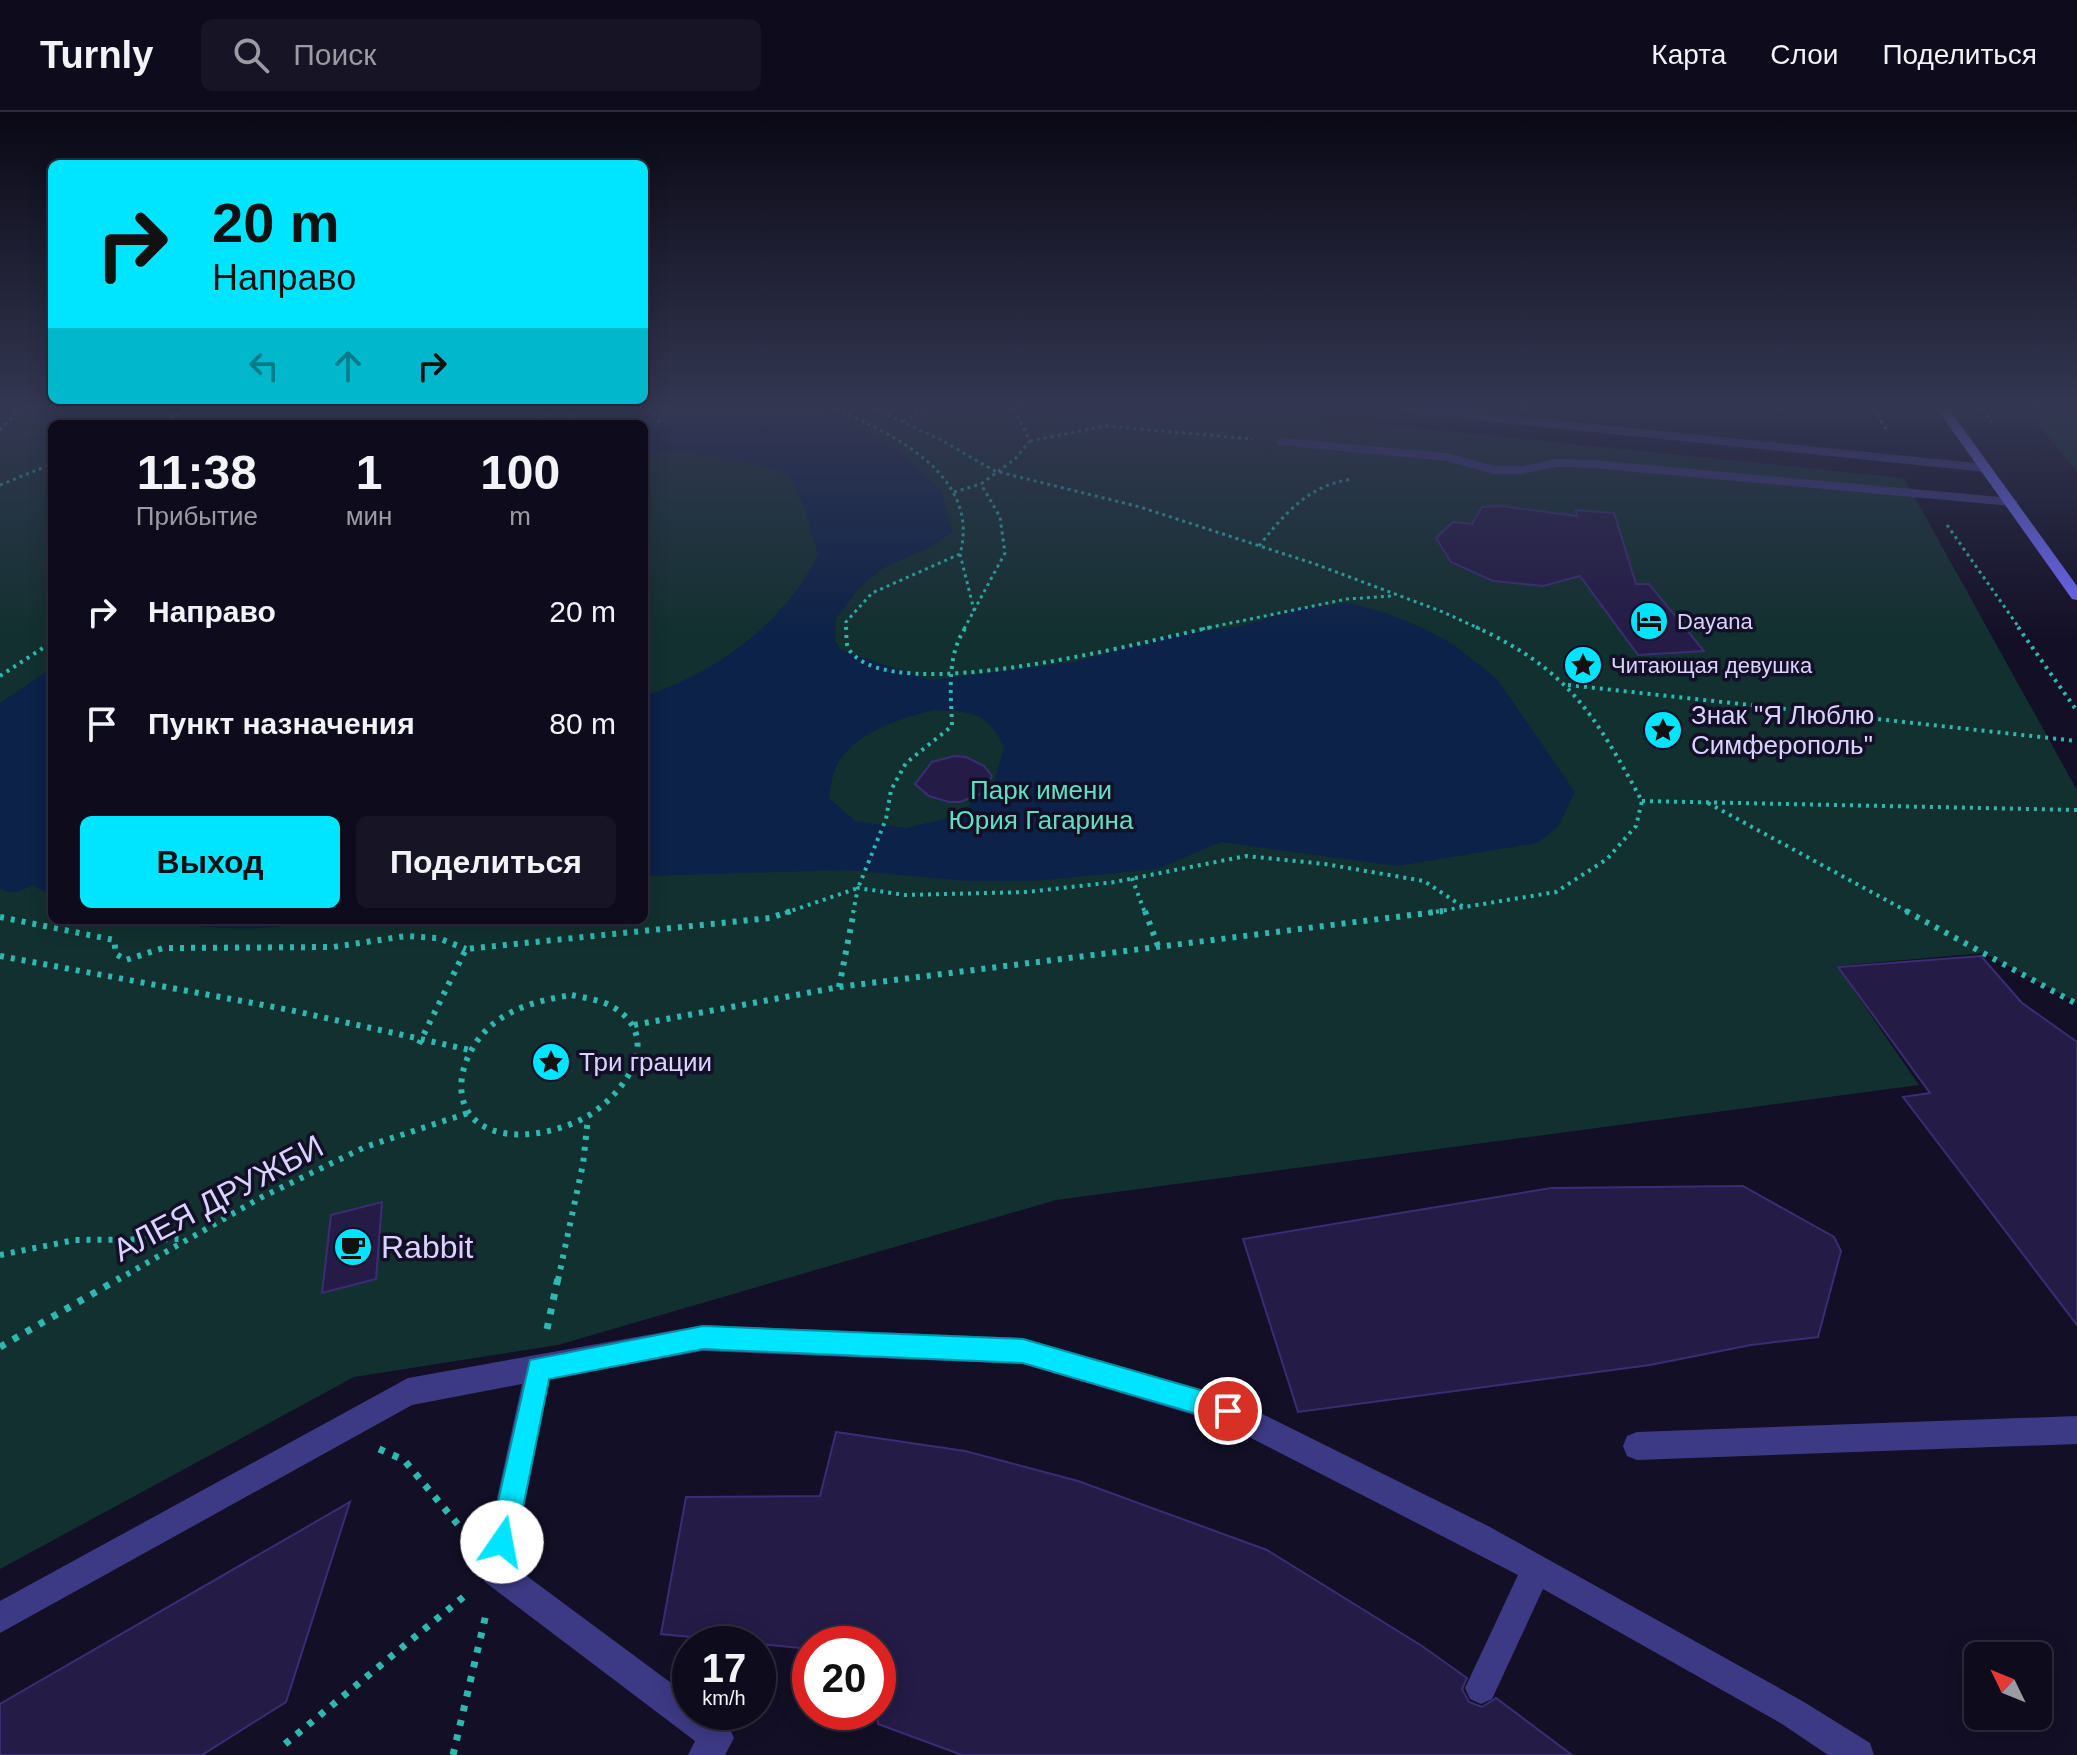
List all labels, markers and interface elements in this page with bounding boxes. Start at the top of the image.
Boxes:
search box [201,19,761,91]
icon: search [229,33,273,77]
text: Turnly [40,34,153,76]
text: Поиск [293,38,376,71]
text: Карта [1651,39,1726,70]
text: Слои [1770,39,1838,70]
text: Поделиться [1882,39,2037,70]
text: 20 m [212,191,340,254]
icon: right [80,192,184,296]
text: Направо [212,257,356,298]
icon: left [242,344,286,388]
icon: ahead [326,344,370,388]
icon: right [410,344,454,388]
text: 11:38 [137,446,257,499]
text: 1 [356,446,382,499]
text: 100 [480,446,560,499]
text: Прибытие [136,501,258,531]
text: мин [346,501,392,531]
text: m [509,501,531,531]
icon: right [80,590,124,634]
text: Направо [148,595,276,628]
text: 20 m [549,595,616,628]
hotel icon: Dayana [1628,600,1670,642]
place label: Dayana [1677,609,1754,634]
place icon: Читающая девушка [1562,644,1604,686]
place label: Читающая девушка [1611,653,1813,678]
place label: Знак "Я Люблю Симферополь" [1691,700,1874,760]
icon: arrive [80,702,124,746]
text: Пункт назначения [148,707,415,740]
text: 80 m [549,707,616,740]
place icon: Знак "Я Люблю Симферополь" [1642,709,1684,751]
park label: Парк имени Юрия Гагарина [949,775,1134,835]
button: Выход [80,816,340,908]
button: Поделиться [356,816,616,908]
place icon: Три грации [530,1041,572,1083]
place label: Три грации [579,1047,712,1077]
street label: АЛЕЯ ДРУЖБИ [107,1128,329,1268]
cafe icon: Rabbit [332,1226,374,1268]
place label: Rabbit [381,1229,474,1265]
pin [1194,1377,1262,1445]
icon: arrive [1206,1389,1250,1433]
position arrow [460,1500,544,1584]
speed limit sign: 20 [792,1626,896,1730]
north arrow [1964,1642,2052,1730]
map controls [1964,1642,2052,1730]
text: 17 [702,1646,746,1690]
text: km/h [702,1687,746,1709]

